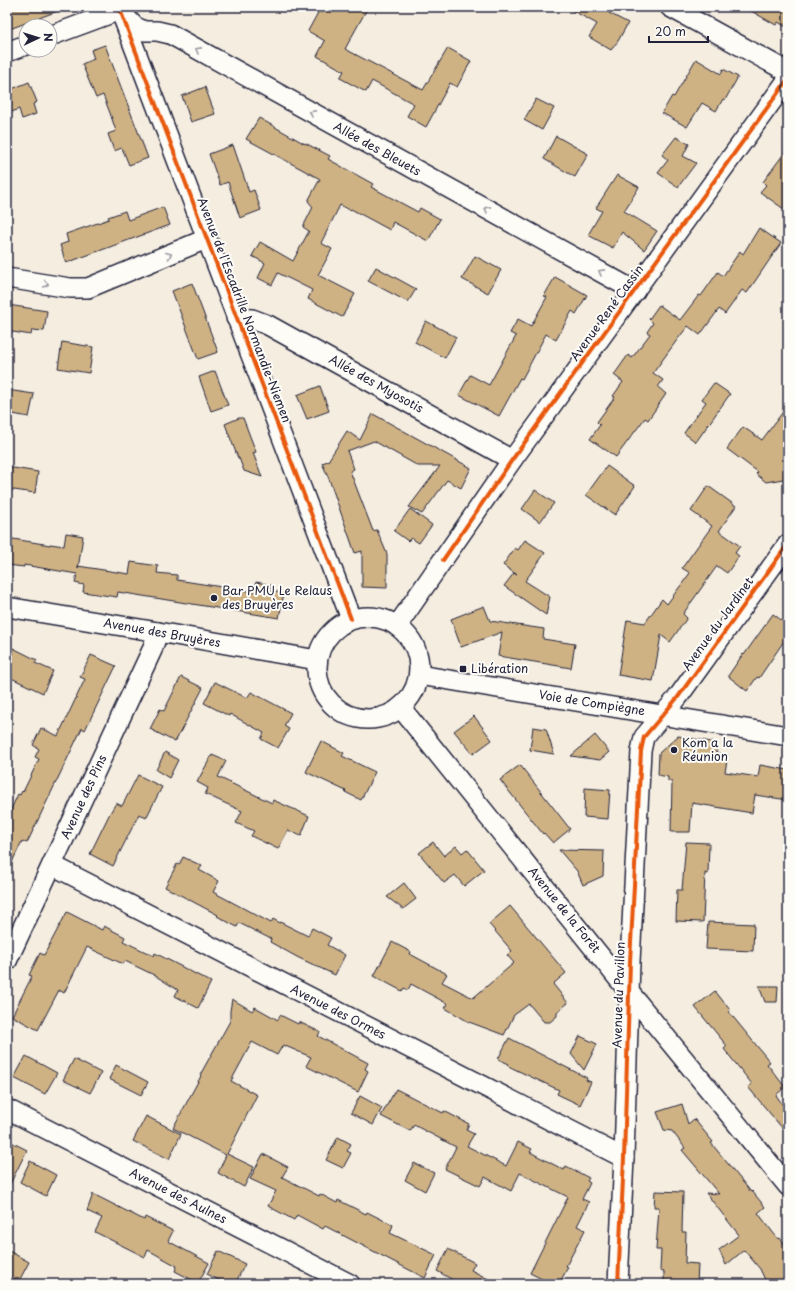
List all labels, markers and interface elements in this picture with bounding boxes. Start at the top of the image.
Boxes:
north arrow [18,18,58,58]
scale bar [649,18,708,44]
text: 20 m [655,22,686,40]
text: N [40,32,57,42]
one-way arrow [195,48,203,55]
one-way arrow [309,110,316,118]
street label: Allée des Bleuets [331,117,425,180]
street label: Avenue de l'Escadrille Normandie-Niemen [194,194,296,425]
one-way arrow [484,207,492,214]
one-way arrow [165,251,172,259]
street label: Avenue René Cassin [565,261,647,364]
one-way arrow [598,270,605,277]
one-way arrow [42,279,49,288]
street label: Allée des Myosotis [326,350,427,417]
street label: Avenue du Jardinet [677,573,757,674]
place label: Bar PMU Le Relaus des Bruyères [222,581,333,613]
marker: Bar PMU Le Relaus des Bruyères [209,593,219,603]
street label: Avenue des Bruyères [102,613,223,651]
place label: Libération [471,659,528,677]
marker: Libération [458,664,468,674]
street label: Voie de Compiègne [538,685,647,719]
place label: Kom a la Réunion [682,733,733,765]
marker: Kom a la Réunion [669,745,679,755]
street label: Avenue des Pins [56,751,111,842]
street label: Avenue de la Forêt [524,862,605,956]
street label: Avenue du Pavillon [607,941,629,1049]
street label: Avenue des Ormes [288,979,390,1043]
street label: Avenue des Aulnes [127,1163,231,1228]

